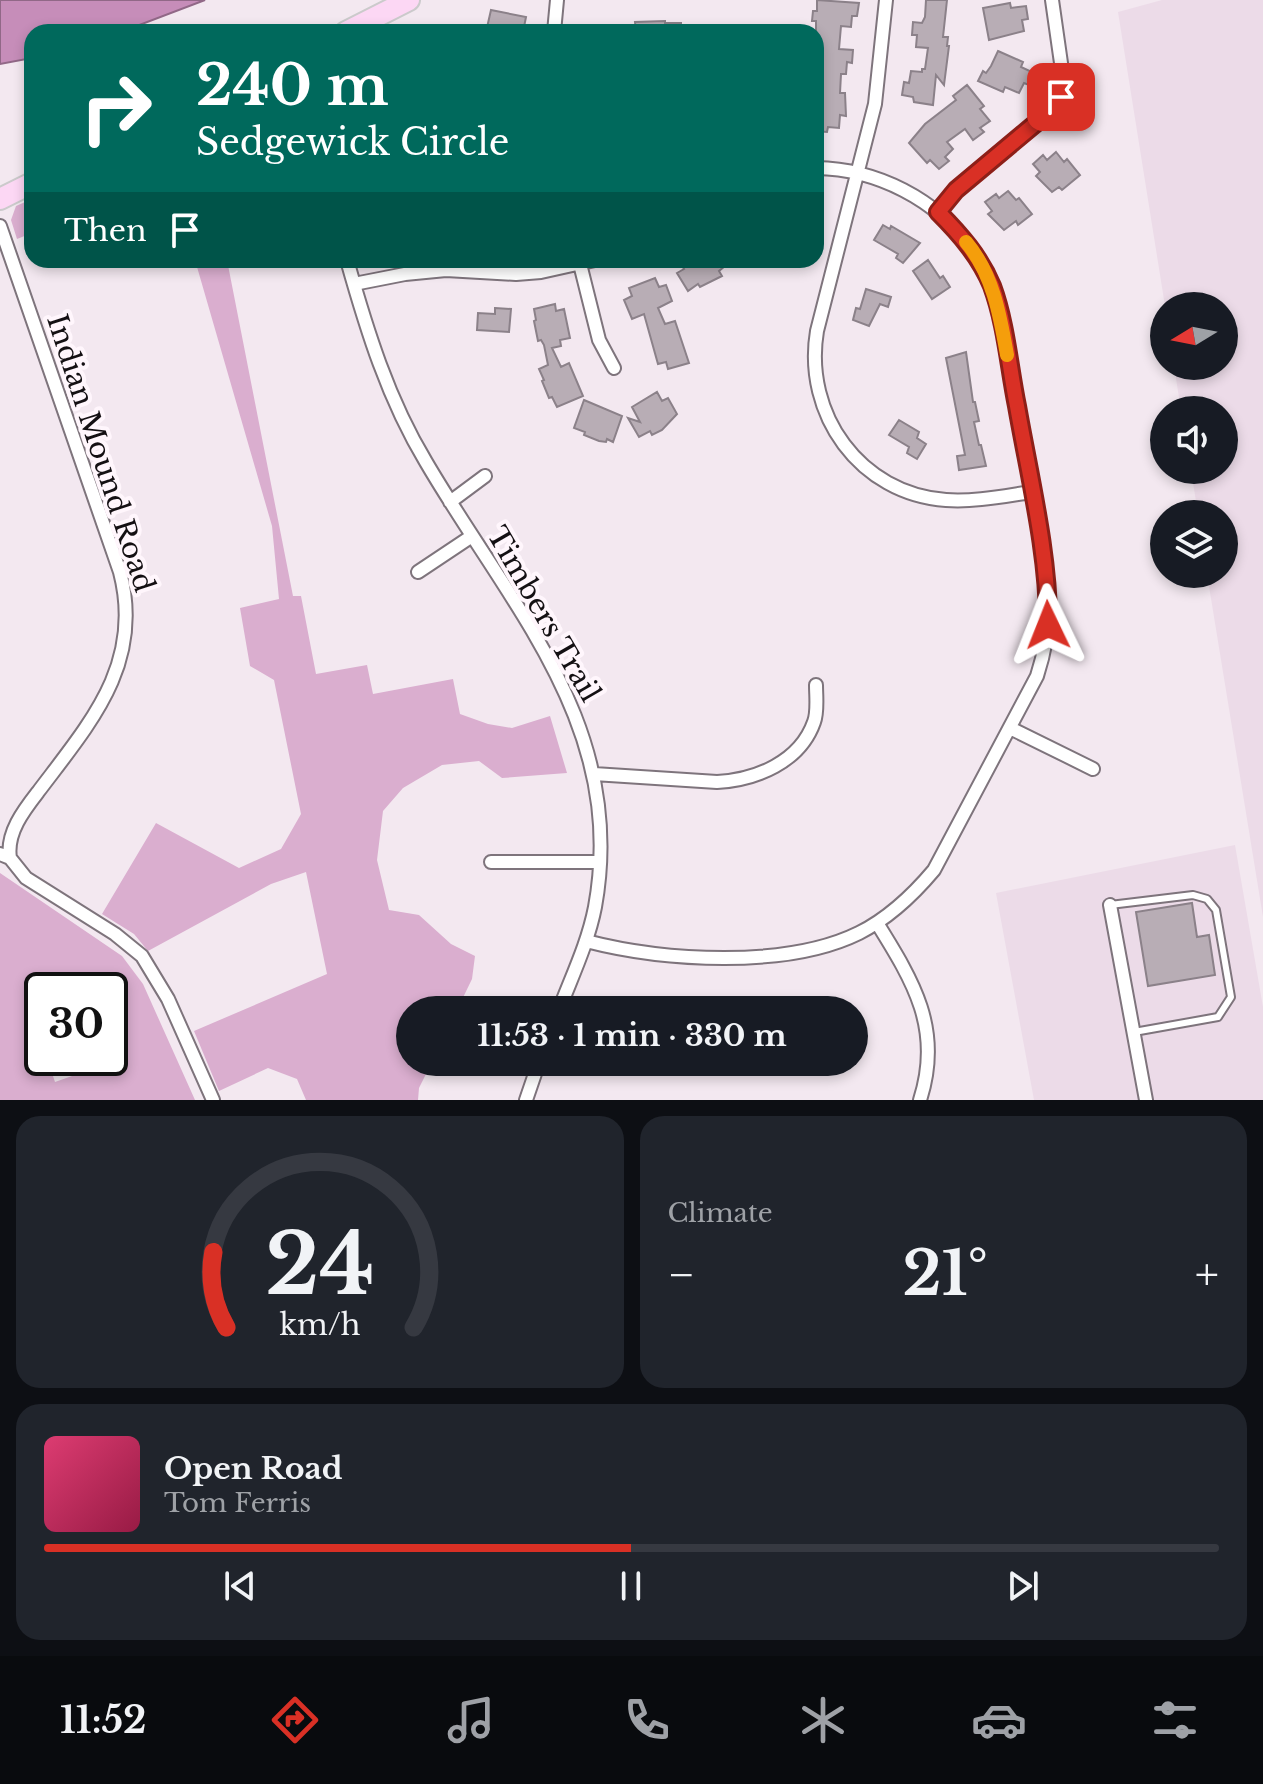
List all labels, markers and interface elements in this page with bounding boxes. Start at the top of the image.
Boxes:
text: 240 m [196,51,389,120]
icon: right [64,56,168,160]
pin [1027,63,1095,131]
icon: arrive [1039,75,1083,119]
text: Sedgewick Circle [196,120,510,165]
icon: arrive [163,208,207,252]
text: Then [64,212,147,249]
north arrow [1150,292,1238,380]
map controls [1150,292,1238,588]
street label: Indian Mound Road [39,310,162,596]
button: sound [1150,396,1238,484]
button: layers [1150,500,1238,588]
street label: Timbers Trail [479,520,608,708]
position arrow [1006,583,1090,667]
speed limit sign: 30 [24,972,128,1076]
text: 11:53 · 1 min · 330 m [477,1017,787,1054]
text: Climate [668,1197,773,1229]
text: 24 [265,1213,374,1316]
text: 21° [902,1237,988,1311]
text: − [668,1247,695,1302]
text: + [1195,1247,1219,1302]
text: km/h [279,1307,360,1343]
text: Open Road [164,1450,343,1487]
text: Tom Ferris [164,1487,311,1519]
icon: previous [218,1564,262,1608]
icon: pause [609,1564,653,1608]
icon: next [1001,1564,1045,1608]
icon: directions [267,1692,323,1748]
icon: music [443,1692,499,1748]
icon: phone [619,1692,675,1748]
icon: climate [795,1692,851,1748]
icon: car [971,1692,1027,1748]
icon: filters [1147,1692,1203,1748]
text: 11:52 [60,1698,147,1743]

